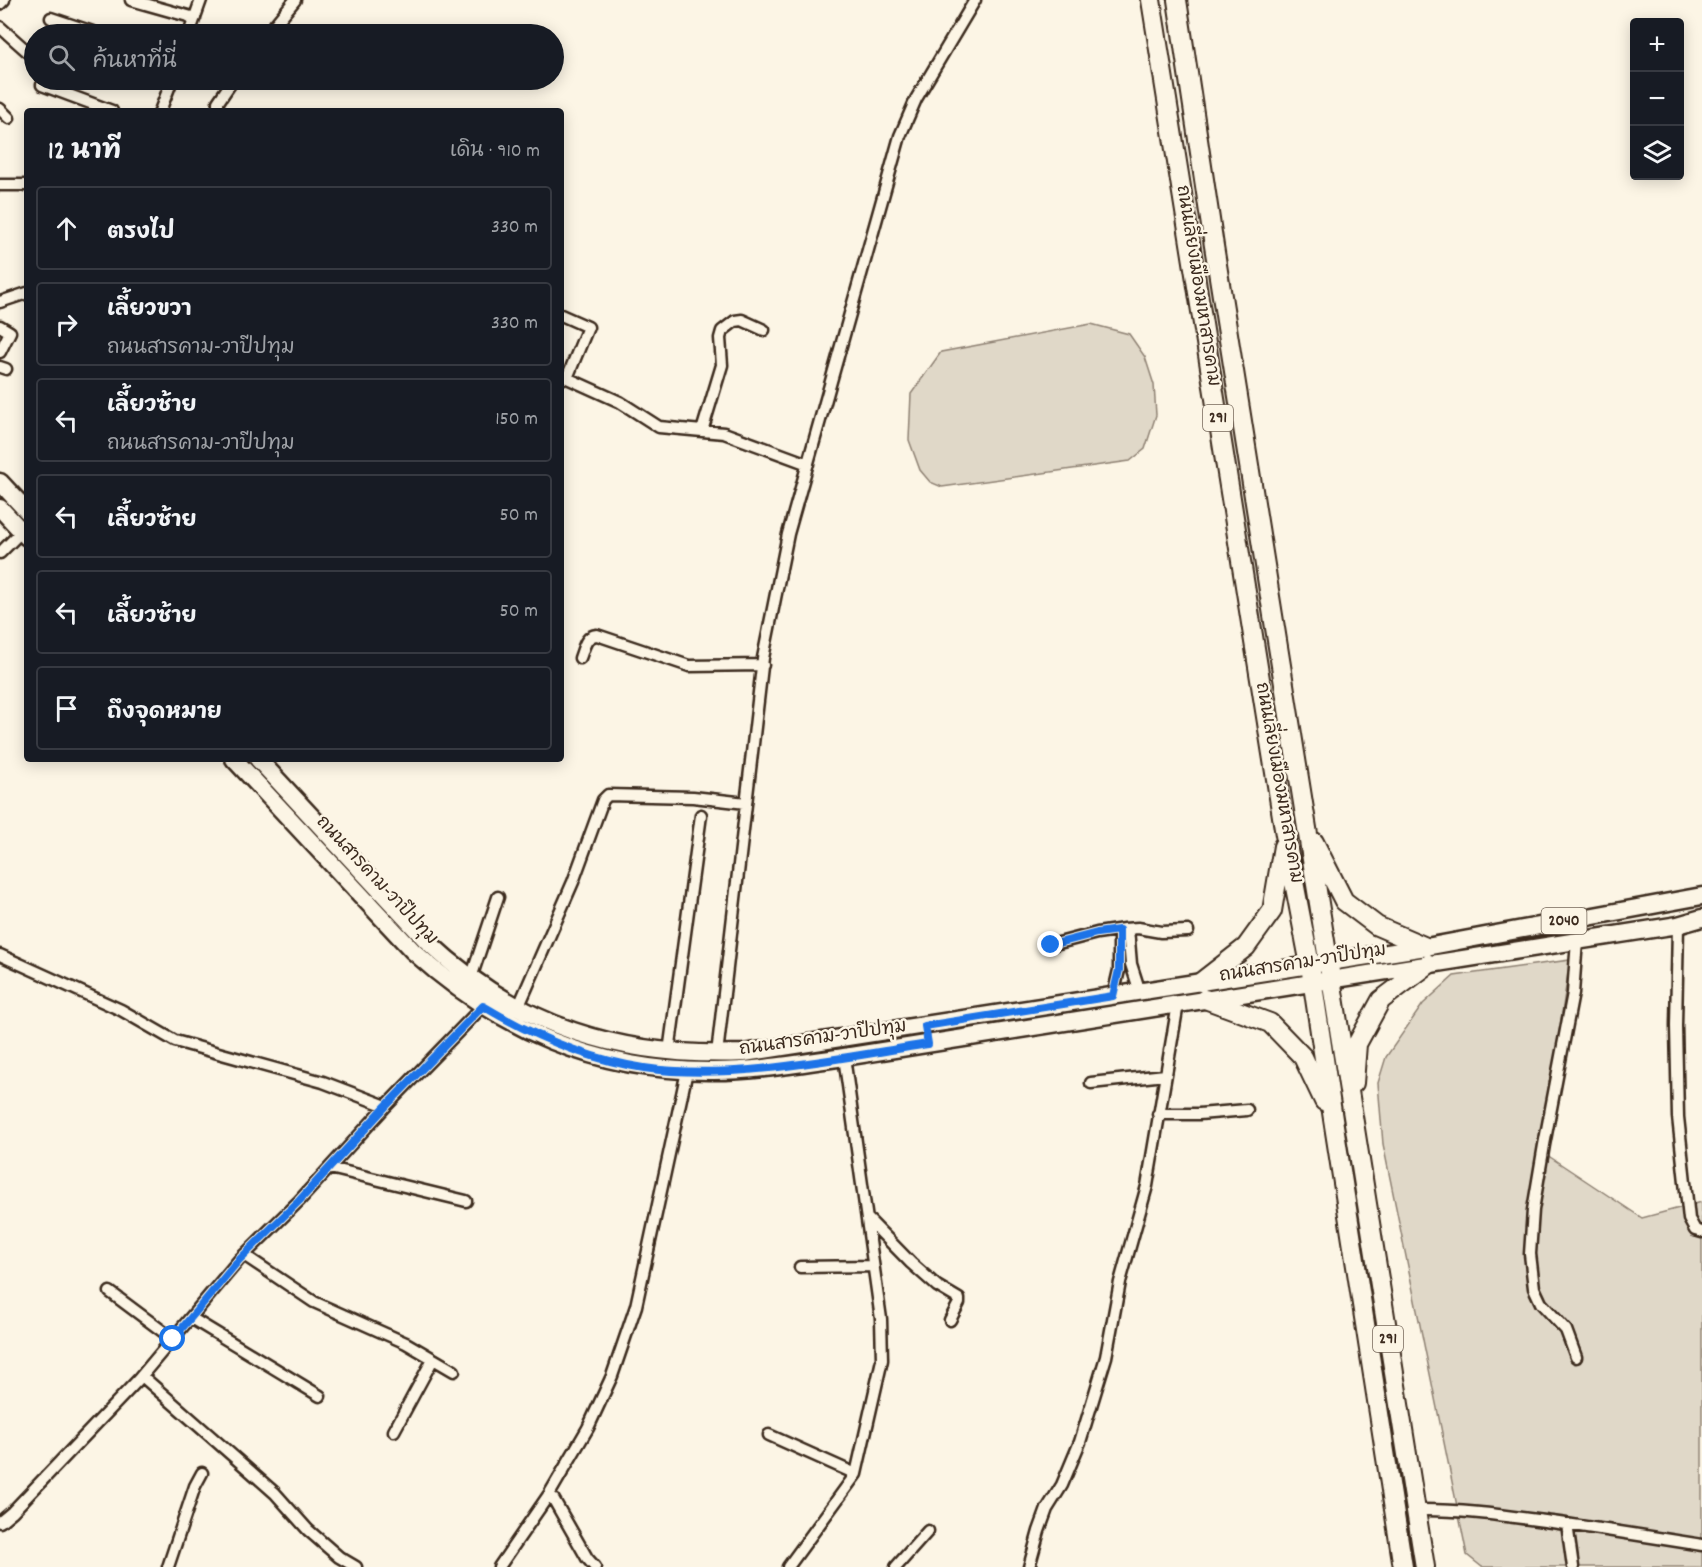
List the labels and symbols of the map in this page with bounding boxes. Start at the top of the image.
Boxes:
street label: ถนนเลี่ยงเมืองมหาสารคาม [1169,182,1233,389]
road number: 291 [1203,405,1233,431]
street label: ถนนเลี่ยงเมืองมหาสารคาม [1248,679,1316,886]
street label: ถนนสารคาม-วาปีปทุม [309,809,444,951]
road number: 2040 [1542,908,1586,934]
route end [1037,931,1063,957]
street label: ถนนสารคาม-วาปีปทุม [1217,936,1388,990]
street label: ถนนสารคาม-วาปีปทุม [737,1013,908,1063]
route start [159,1325,185,1351]
road number: 291 [1373,1326,1403,1352]

